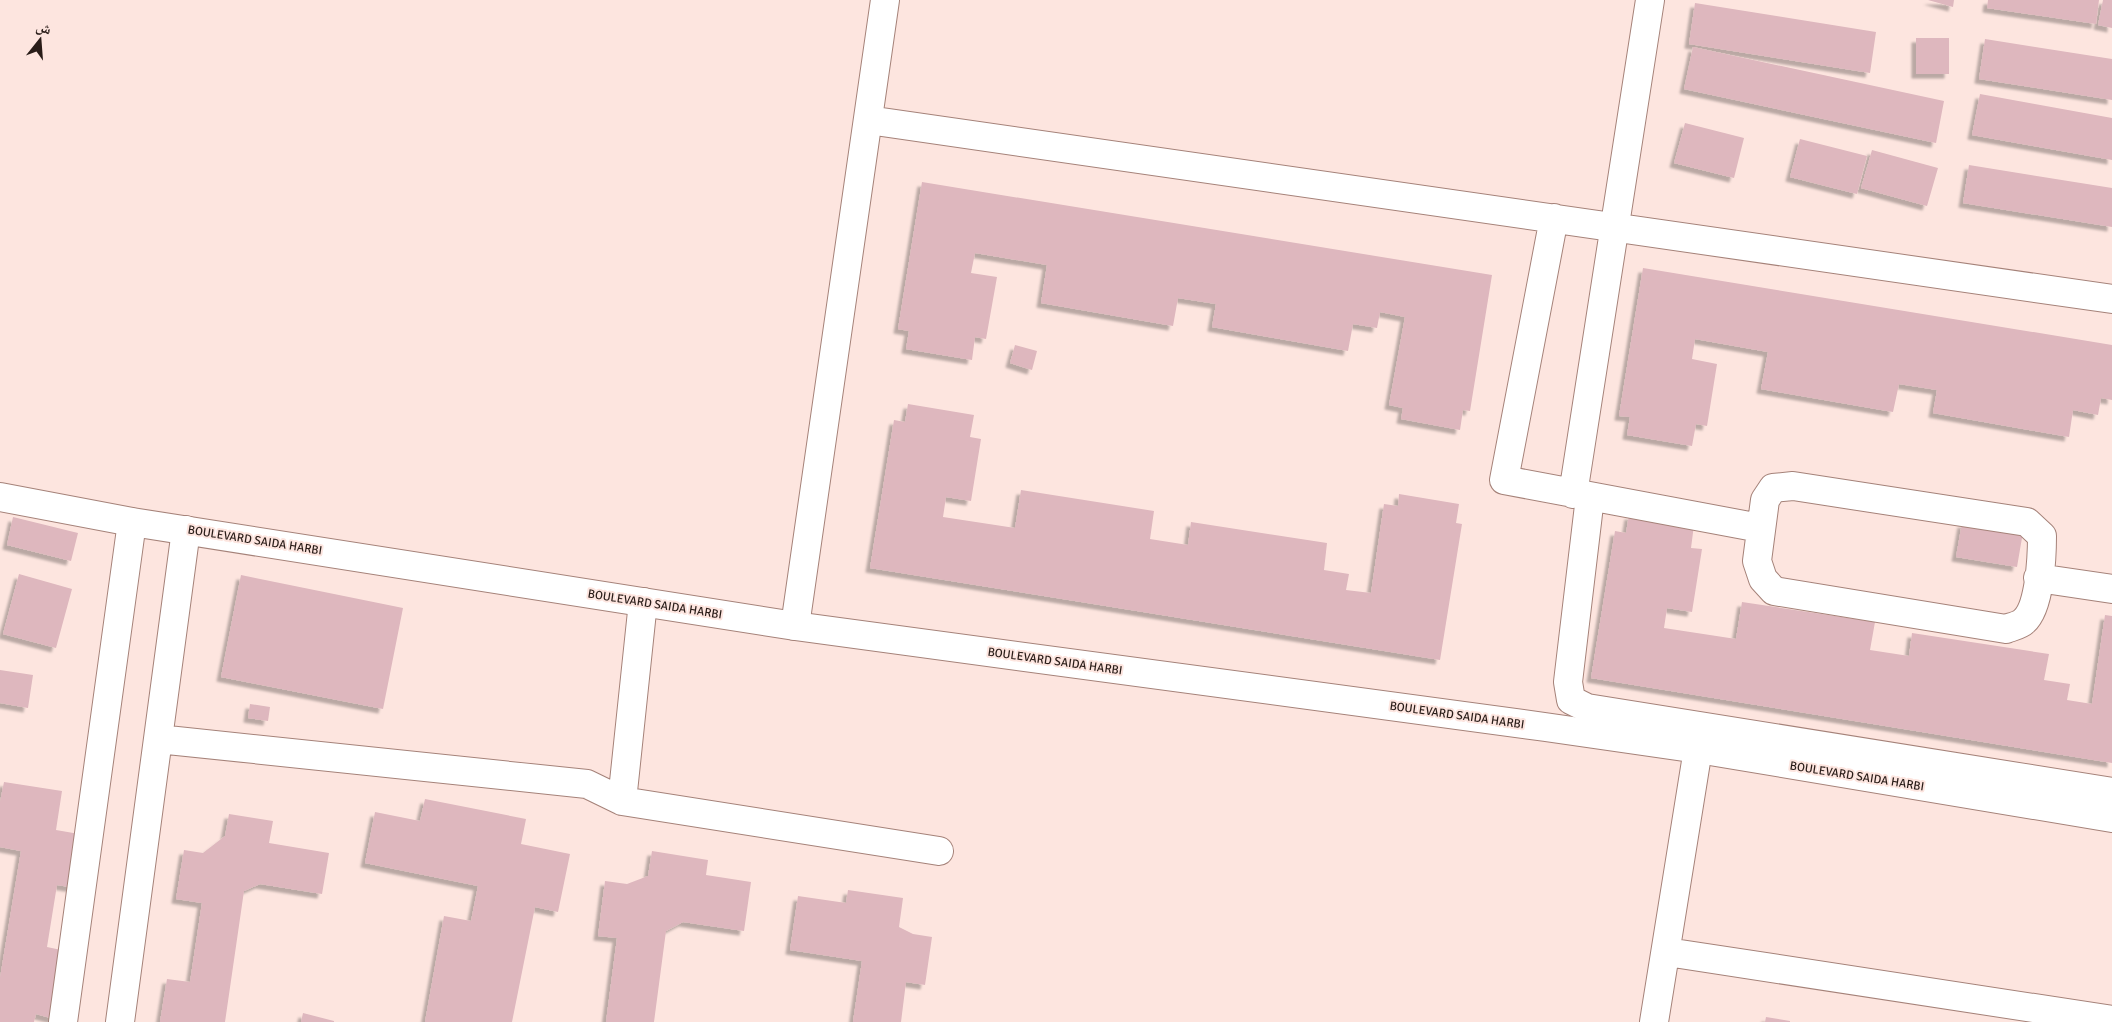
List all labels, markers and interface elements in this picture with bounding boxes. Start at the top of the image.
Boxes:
north arrow [15,15,65,65]
text: ش [34,18,53,38]
street label: BOULEVARD SAIDA HARBI [187,522,323,559]
street label: BOULEVARD SAIDA HARBI [587,586,723,623]
street label: BOULEVARD SAIDA HARBI [987,645,1123,678]
street label: BOULEVARD SAIDA HARBI [1389,699,1525,732]
street label: BOULEVARD SAIDA HARBI [1789,758,1925,795]

